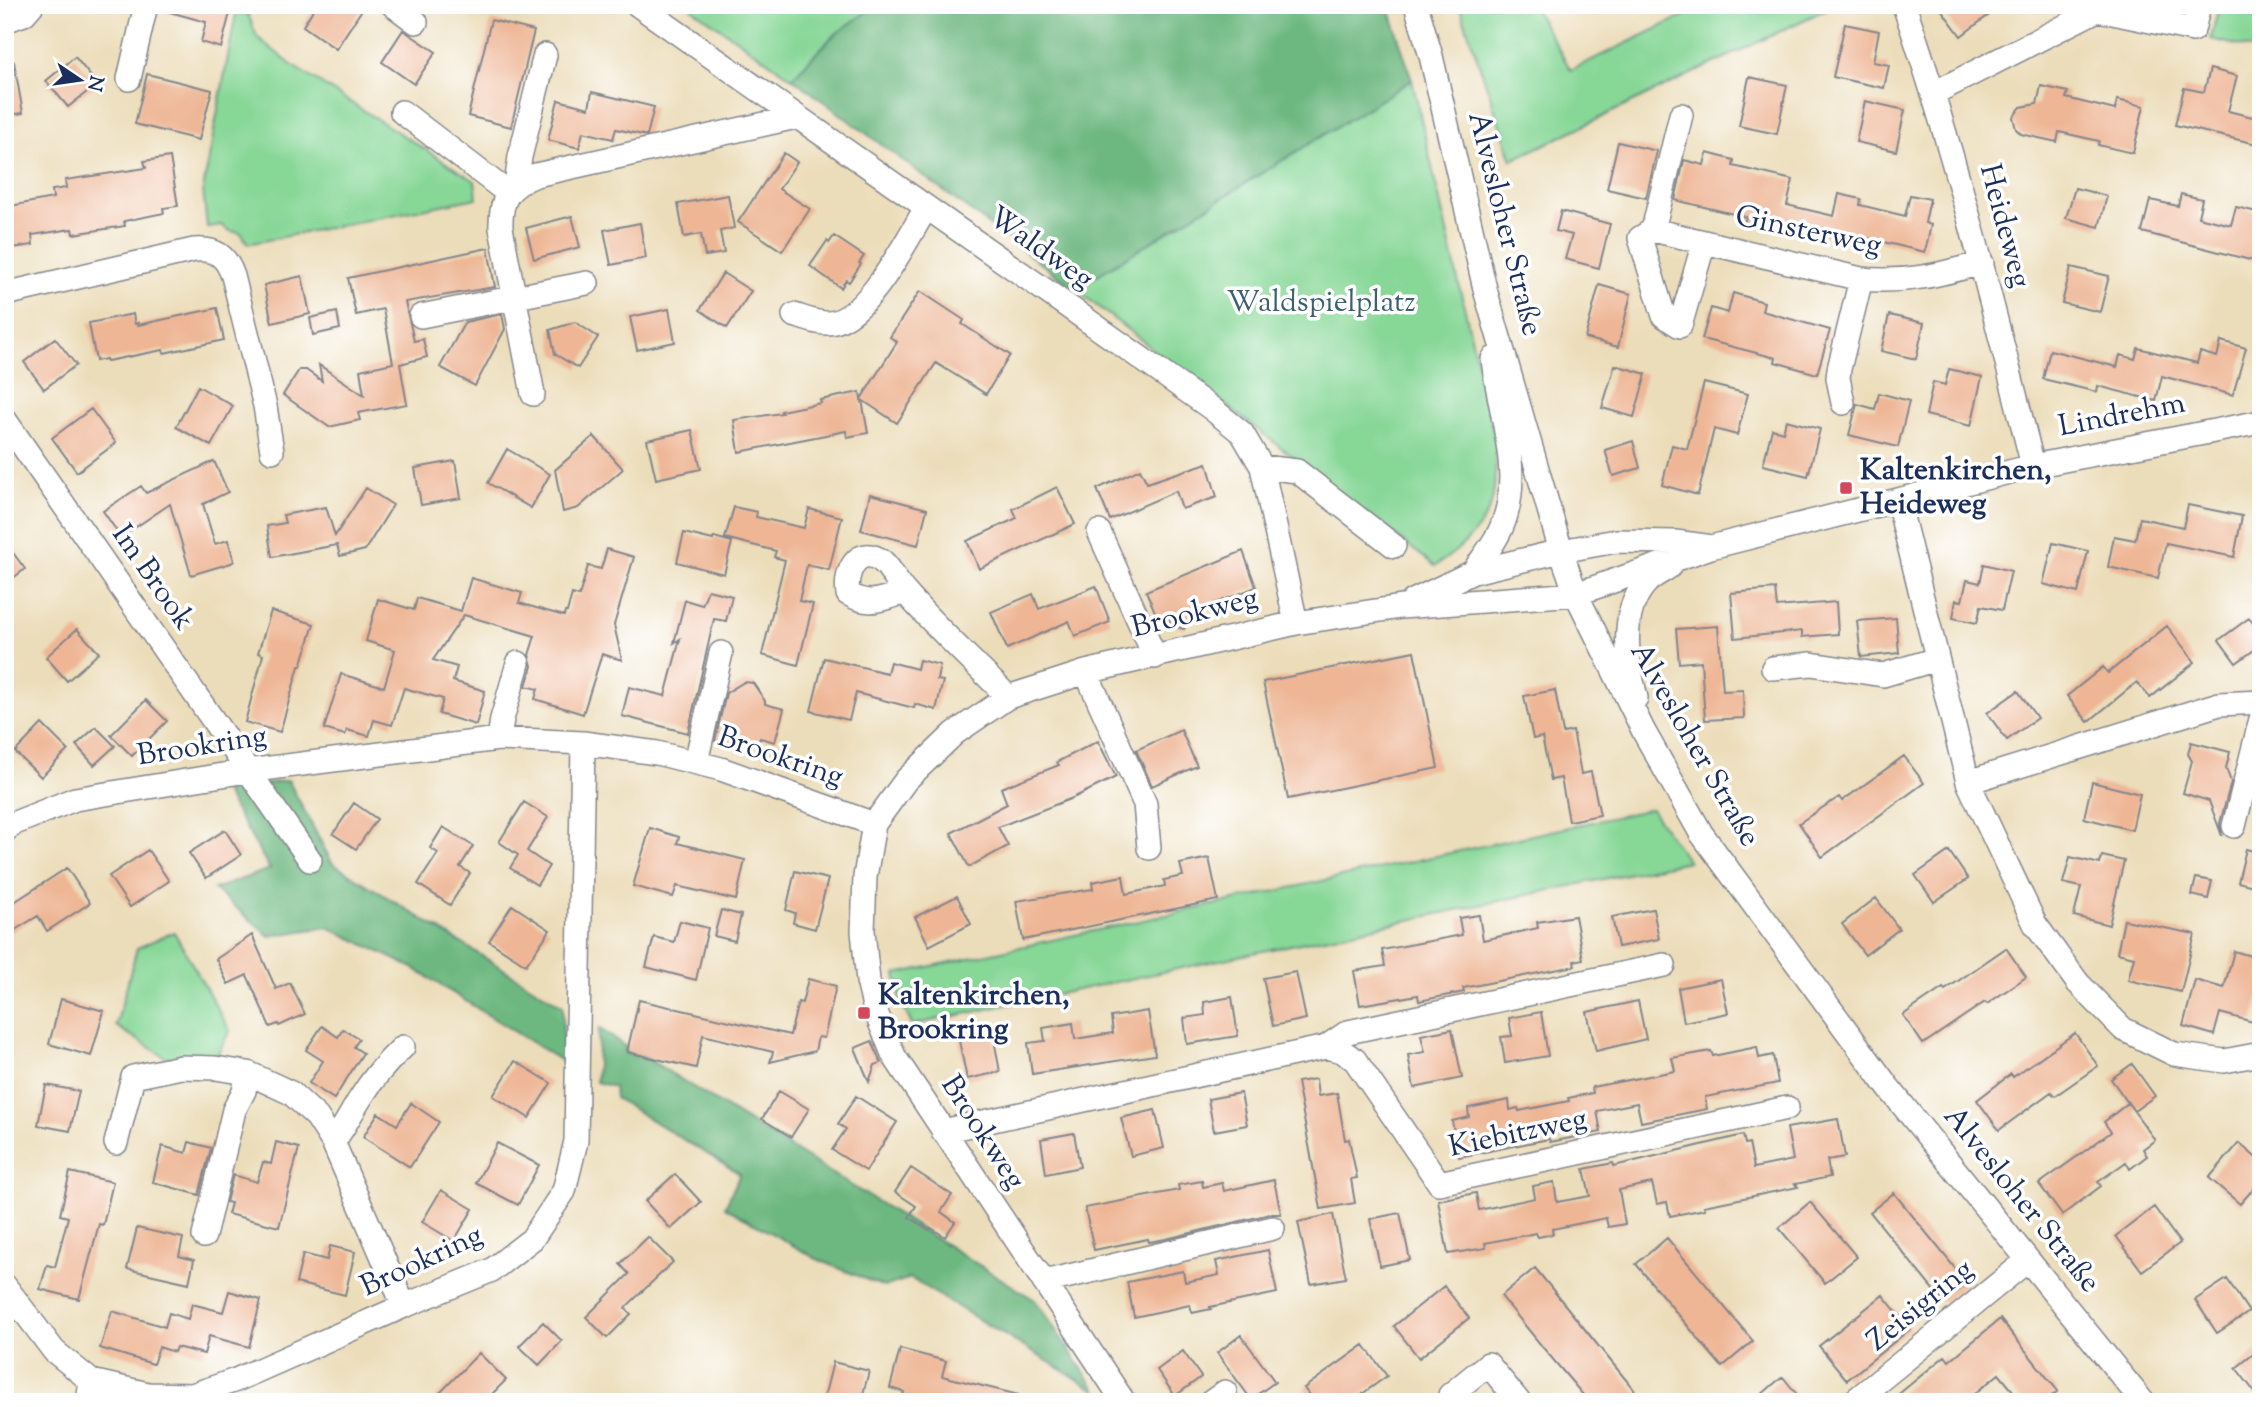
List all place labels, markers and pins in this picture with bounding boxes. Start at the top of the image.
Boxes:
place label: Kaltenkirchen, Heideweg [1860,450,2052,527]
marker: Kaltenkirchen, Heideweg [1838,480,1854,496]
place label: Kaltenkirchen, Brookring [878,975,1070,1052]
marker: Kaltenkirchen, Brookring [856,1005,872,1021]

